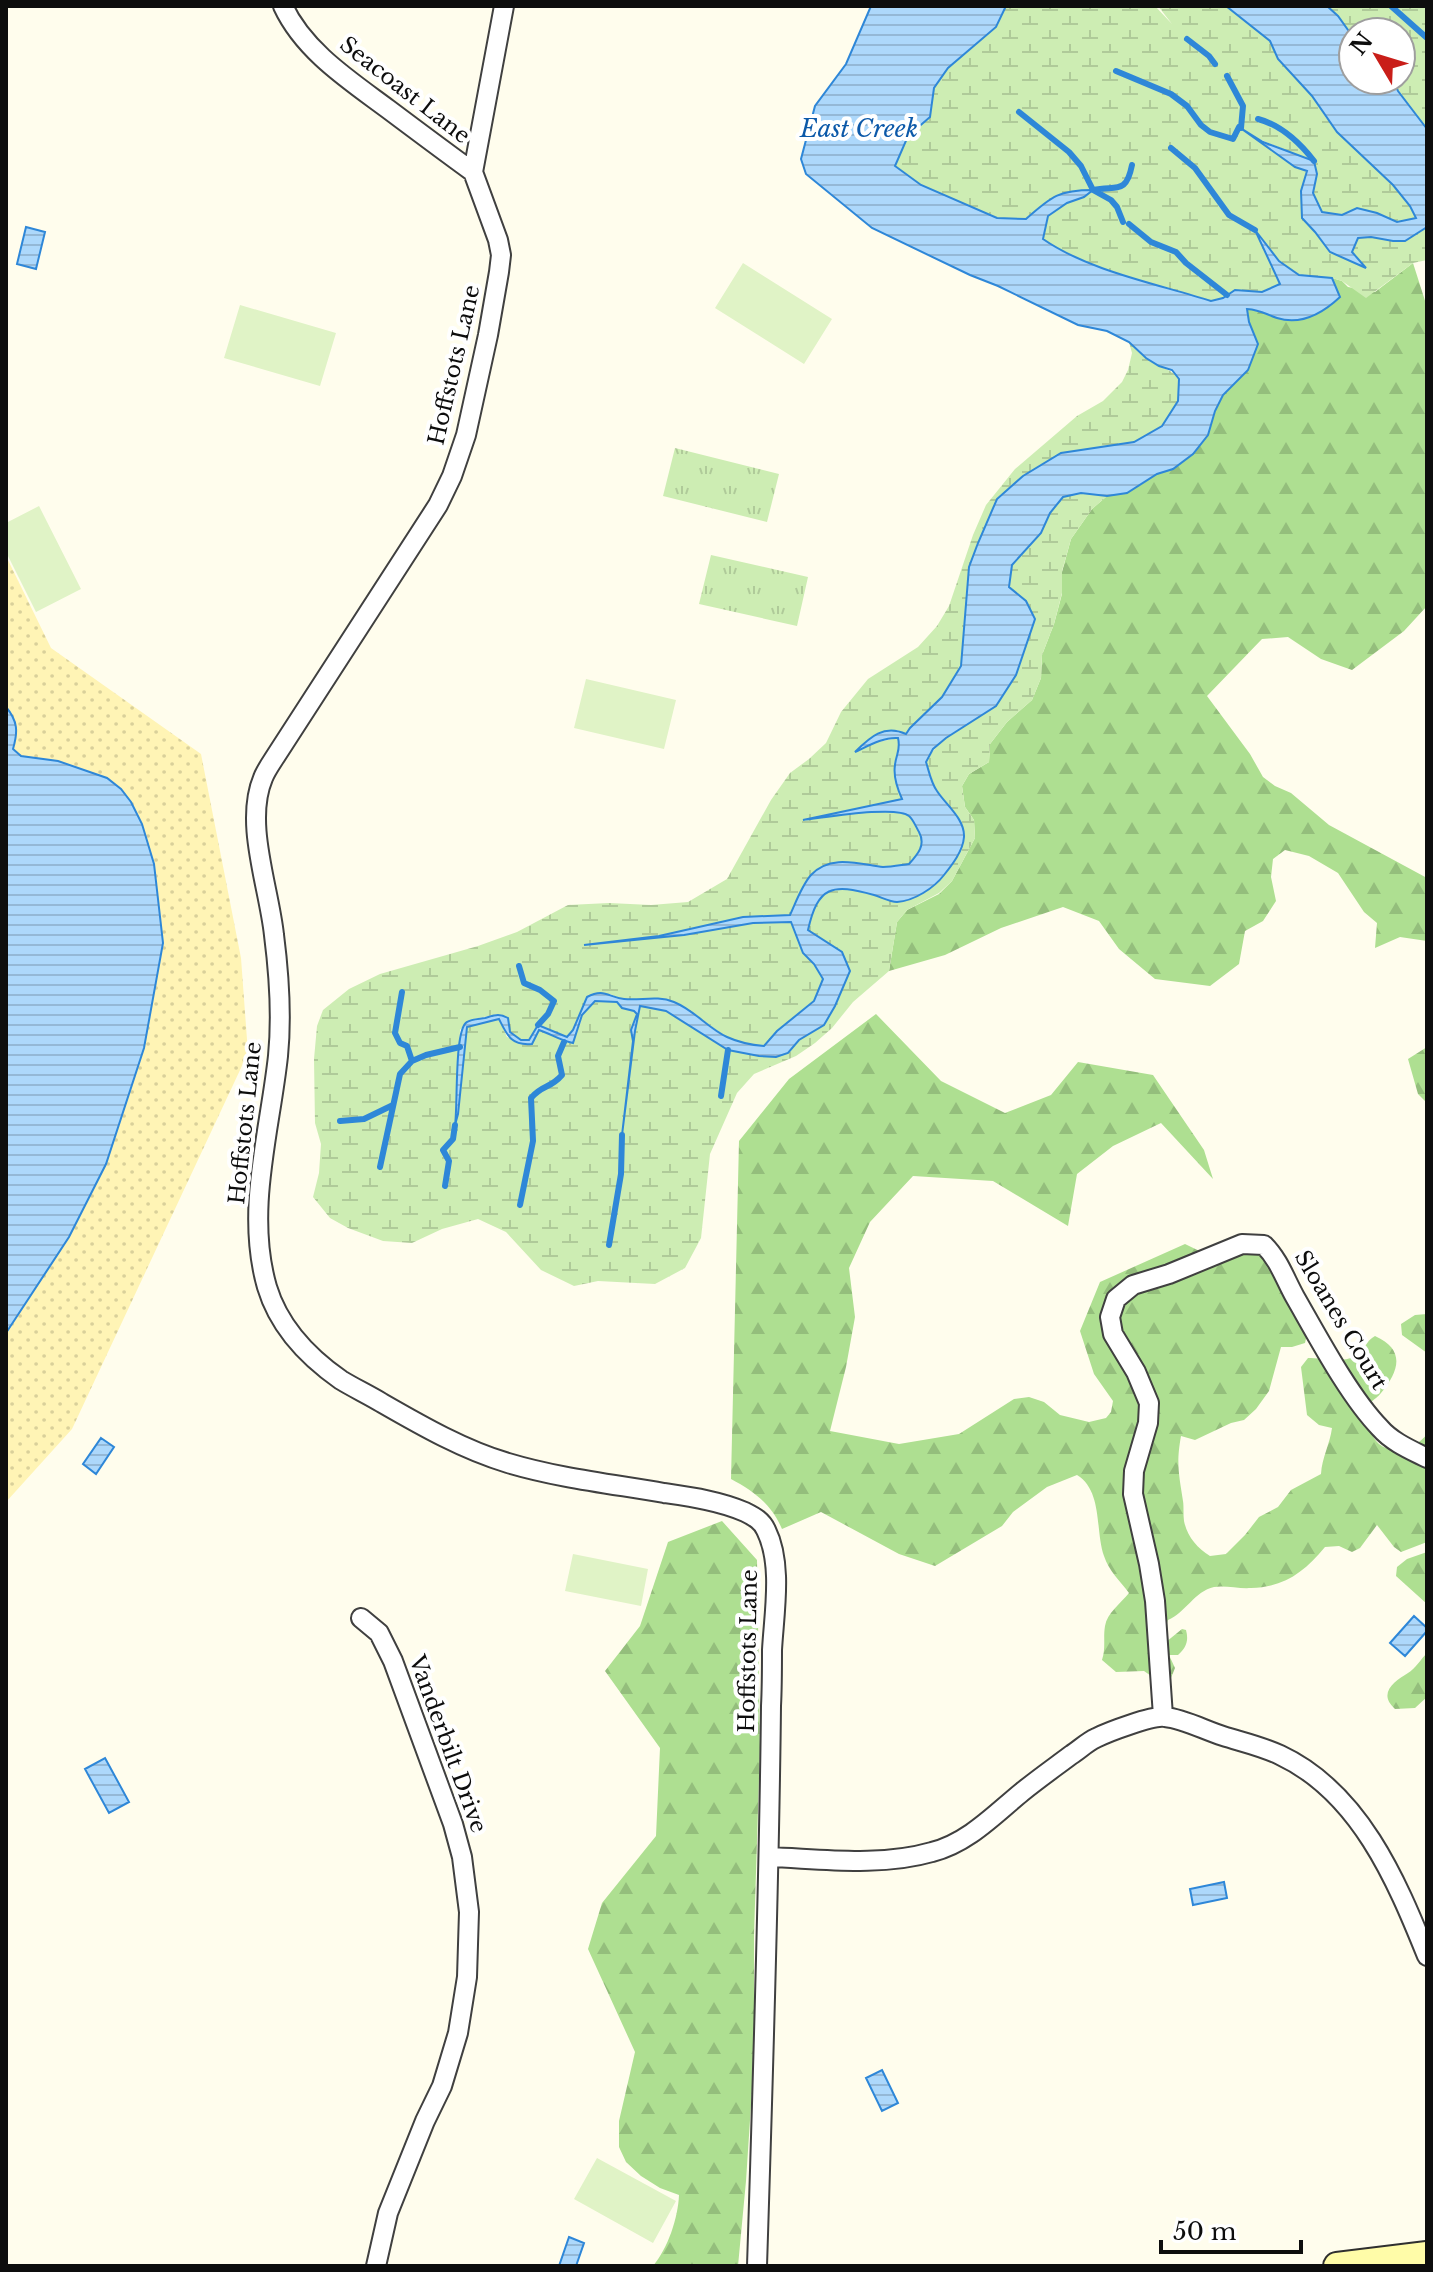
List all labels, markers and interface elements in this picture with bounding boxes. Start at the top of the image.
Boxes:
north arrow [1337,16,1417,96]
text: N [1345,27,1379,60]
street label: Seacoast Lane [334,31,476,149]
water label: East Creek [799,114,918,143]
street label: Hoffstots Lane [422,282,486,448]
street label: Hoffstots Lane [223,1040,267,1206]
street label: Sloanes Court [1289,1246,1393,1395]
street label: Hoffstots Lane [733,1569,763,1733]
street label: Vanderbilt Drive [403,1651,493,1836]
scale bar [1161,2204,1301,2254]
text: 50 m [1173,2217,1237,2246]

